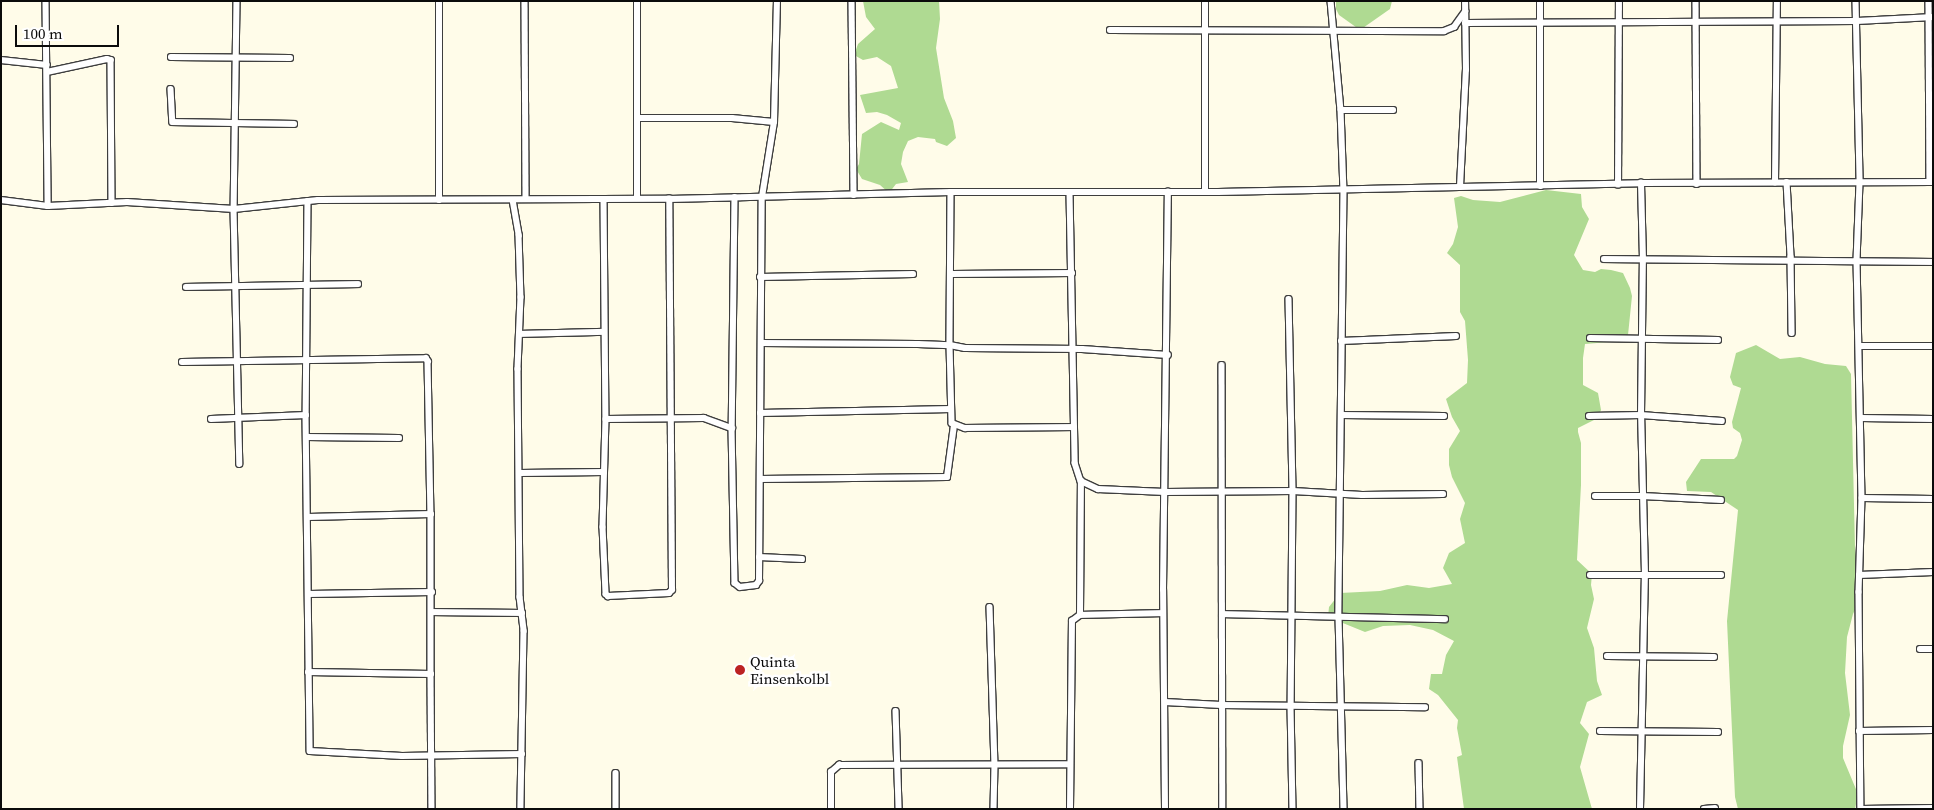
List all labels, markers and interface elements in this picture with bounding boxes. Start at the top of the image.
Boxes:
scale bar [18,15,121,47]
text: 100 m [23,23,63,44]
place label: Quinta Einsenkolbl [750,652,829,687]
marker: Quinta Einsenkolbl [734,664,746,676]

